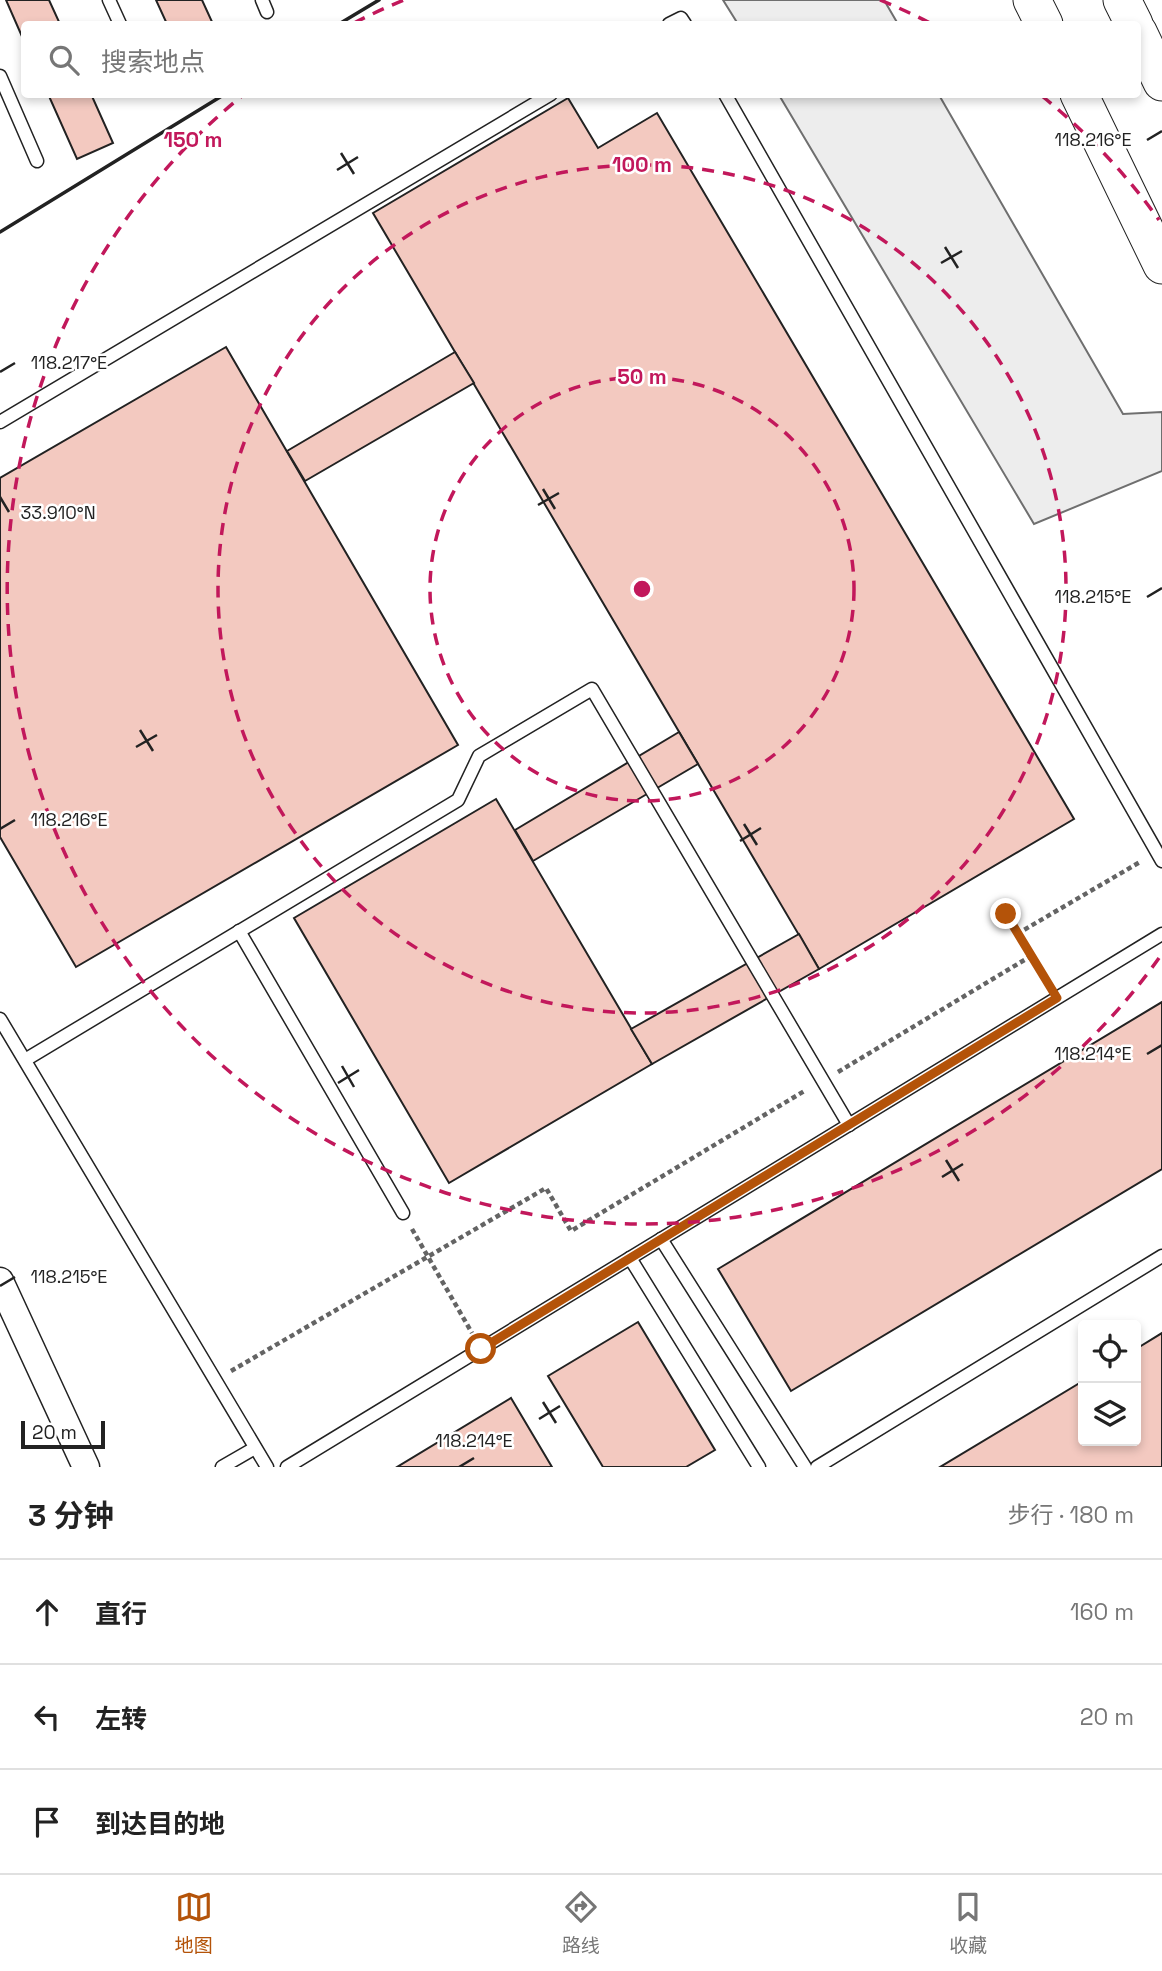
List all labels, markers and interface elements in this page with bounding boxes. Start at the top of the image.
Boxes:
search box [21,21,1141,98]
icon: search [45,41,83,79]
text: 搜索地点 [101,45,205,79]
text: 150 m [164,126,222,153]
text: 118.216°E [1054,128,1132,151]
text: 100 m [612,151,672,178]
text: 118.217°E [31,351,107,374]
text: 50 m [617,363,667,390]
text: 33.910°N [20,501,96,524]
centre of rings [630,577,654,601]
text: 118.215°E [1055,585,1131,608]
text: 118.216°E [30,808,108,831]
route end [990,898,1021,929]
text: 118.214°E [1054,1042,1132,1065]
text: 118.215°E [31,1265,107,1288]
map controls [1078,1320,1141,1446]
button: locate [1078,1320,1141,1383]
route start [465,1333,496,1364]
button: layers [1078,1383,1141,1446]
scale bar [21,1418,105,1450]
text: 20 m [32,1420,77,1445]
text: 118.214°E [435,1429,513,1452]
text: 3 分钟 [28,1496,114,1535]
text: 步行 · 180 m [1008,1500,1134,1530]
icon: ahead [28,1593,66,1631]
text: 直行 [95,1597,147,1631]
text: 160 m [1070,1597,1134,1627]
icon: left [28,1698,66,1736]
text: 左转 [95,1702,147,1736]
text: 20 m [1080,1702,1134,1732]
icon: arrive [28,1803,66,1841]
text: 到达目的地 [95,1807,225,1841]
tab: 地图 [175,1888,213,1958]
tab: 路线 [562,1888,600,1958]
tab: 收藏 [949,1888,987,1958]

